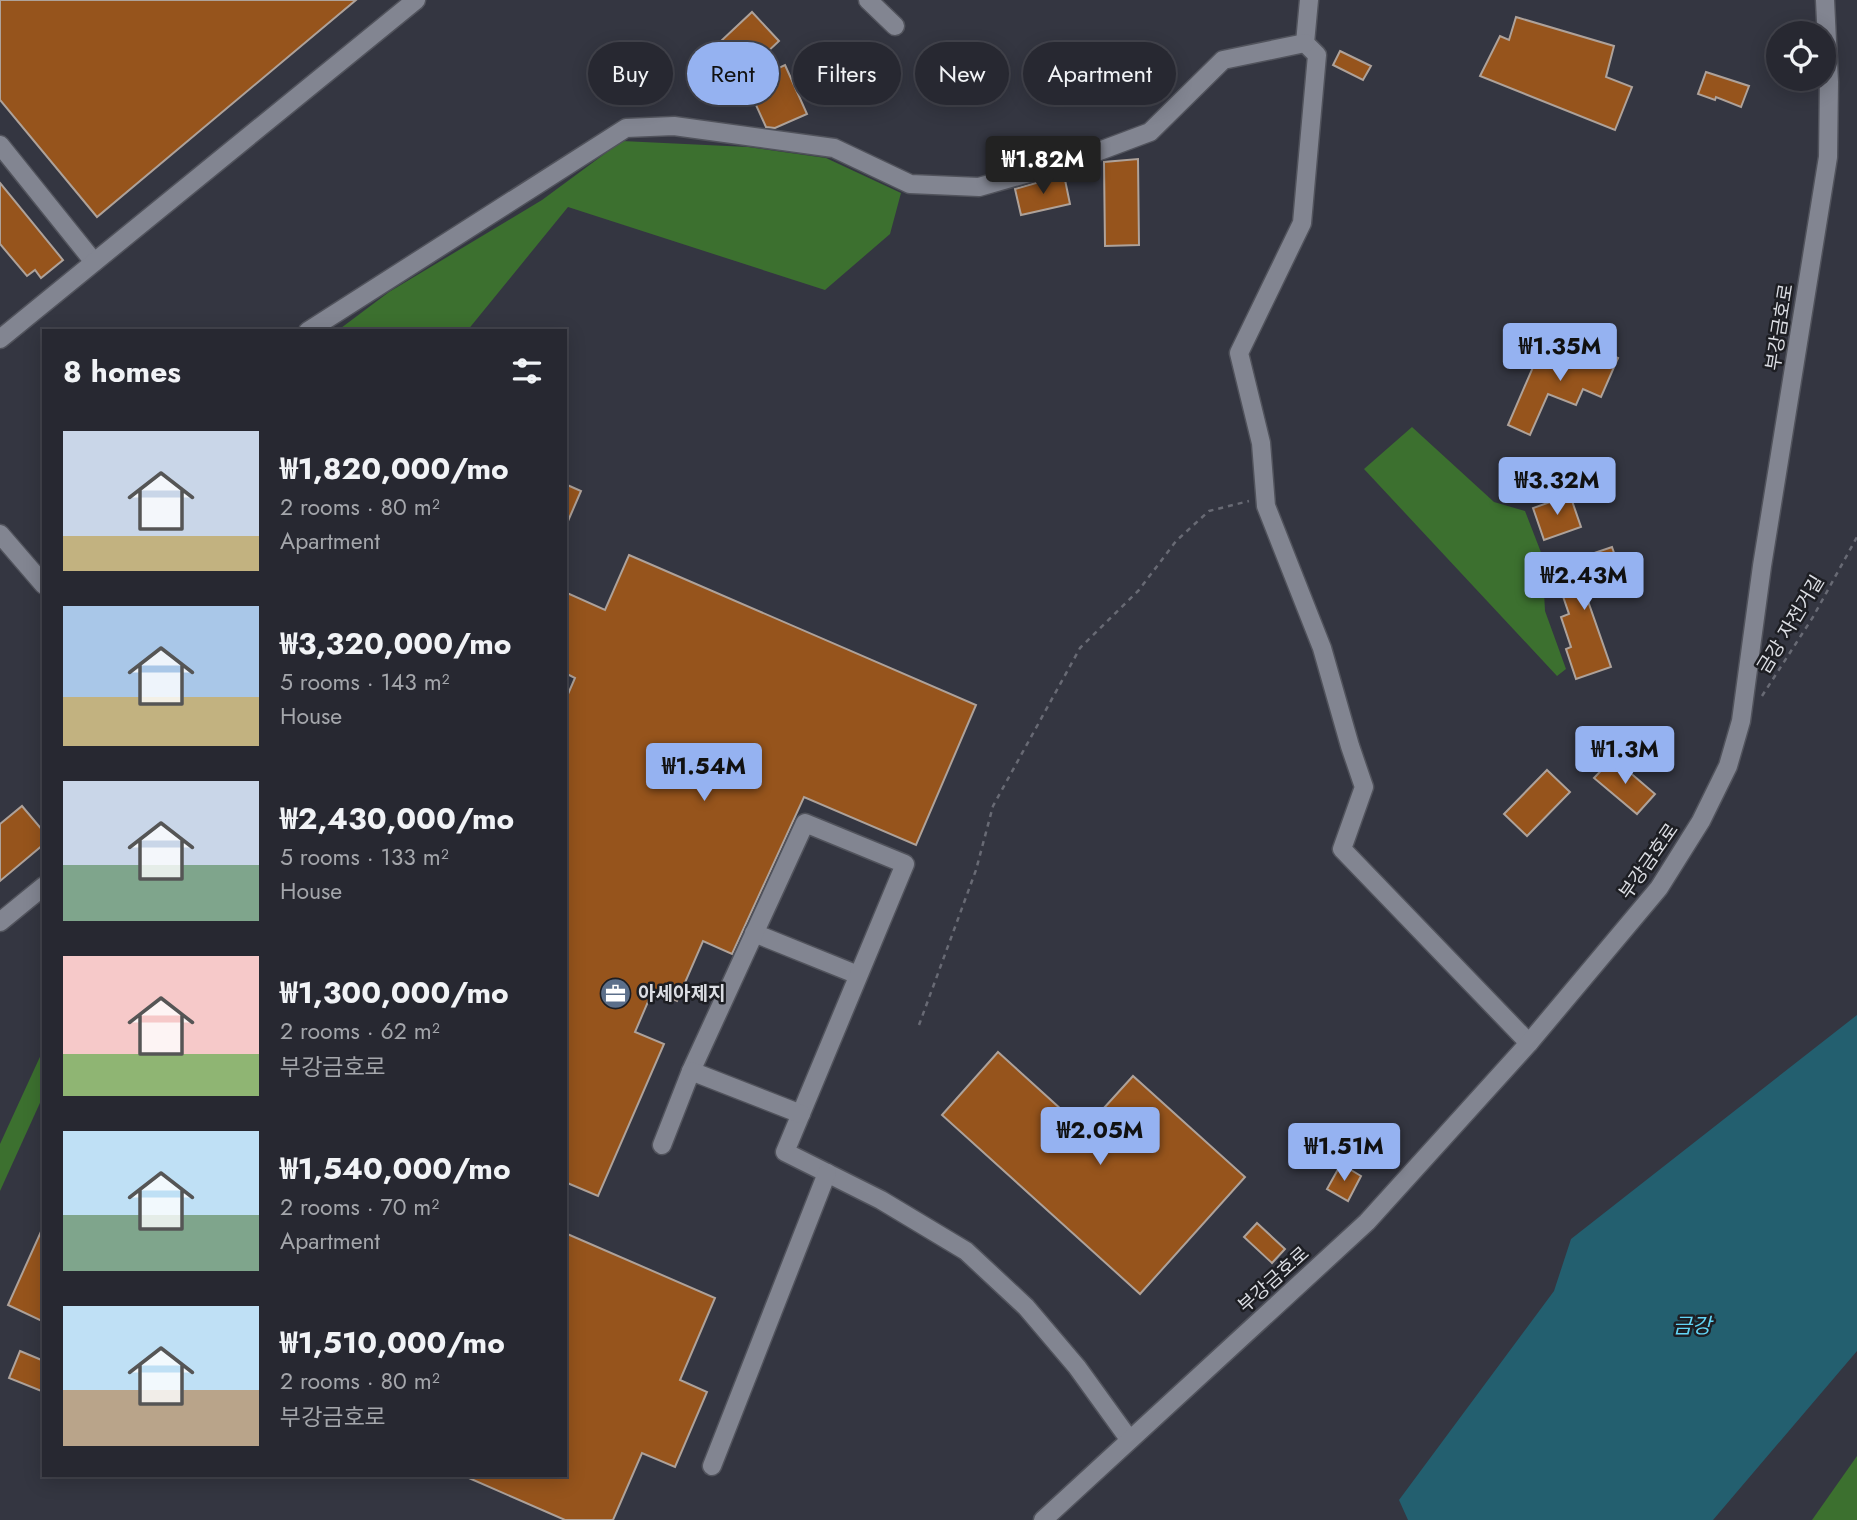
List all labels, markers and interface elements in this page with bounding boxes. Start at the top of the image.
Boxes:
map controls [1766,21,1836,91]
button: locate [1766,21,1836,91]
chip: Buy [588,42,673,105]
chip: Rent [687,42,779,105]
chip: Filters [793,42,901,105]
chip: New [915,42,1009,105]
chip: Apartment [1023,42,1176,105]
pin: ₩1.82M [986,136,1100,196]
text: ₩1.82M [1002,142,1084,176]
street label: 부강금호로 [1759,282,1800,372]
pin: ₩1.35M [1503,324,1617,383]
text: ₩1.35M [1519,329,1601,363]
text: 8 homes [63,350,181,393]
icon: filters [508,352,546,390]
text: ₩1,820,000/mo [280,447,509,490]
pin: ₩3.32M [1500,458,1614,517]
icon: home [119,459,203,543]
text: ₩3.32M [1515,463,1599,497]
text: 2 rooms · 80 m² [280,490,440,524]
text: Apartment [280,524,380,558]
pin: ₩2.43M [1527,552,1641,612]
text: ₩2.43M [1541,558,1627,592]
street label: 금강 자전거길 [1750,570,1830,679]
text: ₩3,320,000/mo [280,622,512,665]
icon: home [119,634,203,718]
text: 5 rooms · 143 m² [280,665,450,699]
text: House [280,699,342,733]
pin: ₩1.3M [1576,726,1674,786]
text: ₩1.3M [1591,732,1659,766]
pin: ₩1.54M [647,744,761,803]
text: ₩1.54M [662,749,746,783]
text: ₩2,430,000/mo [280,797,514,840]
icon: home [119,809,203,893]
street label: 부강금호로 [1612,818,1685,905]
text: 5 rooms · 133 m² [280,840,449,874]
text: House [280,874,342,908]
text: ₩1,300,000/mo [280,971,509,1014]
office icon: 아세아제지 [598,976,632,1010]
place label: 아세아제지 [638,980,725,1007]
icon: home [119,984,203,1068]
text: 2 rooms · 62 m² [280,1014,440,1048]
text: 부강금호로 [280,1050,386,1084]
pin: ₩2.05M [1043,1108,1157,1167]
text: ₩2.05M [1057,1113,1143,1147]
pin: ₩1.51M [1287,1124,1401,1183]
text: ₩1.51M [1304,1129,1384,1163]
text: ₩1,540,000/mo [280,1147,511,1190]
icon: home [119,1159,203,1243]
text: 2 rooms · 70 m² [280,1190,439,1224]
text: Apartment [280,1224,380,1258]
street label: 부강금호로 [1232,1240,1315,1319]
water label: 금강 [1673,1311,1714,1341]
text: ₩1,510,000/mo [280,1321,505,1364]
icon: home [119,1334,203,1418]
text: 2 rooms · 80 m² [280,1364,440,1398]
text: 부강금호로 [280,1400,386,1434]

